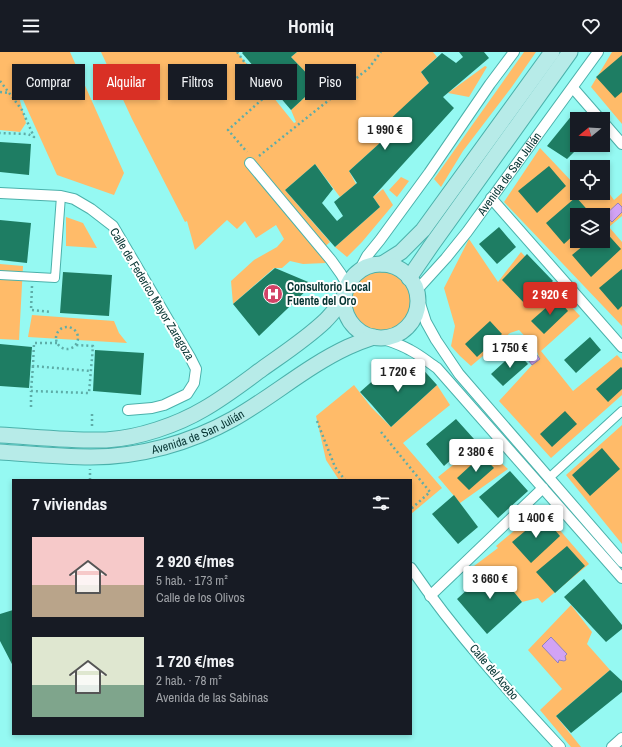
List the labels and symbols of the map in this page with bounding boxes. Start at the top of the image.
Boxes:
north arrow [570,112,610,152]
pin: 1 990 € [348,117,422,151]
street label: Avenida de San Julián [473,129,545,219]
street label: Calle de Federico Mayor Zaragoza [106,225,198,364]
place label: Consultorio Local Fuente del Oro [287,279,371,309]
pin: 2 920 € [513,282,587,316]
hospital icon: Consultorio Local Fuente del Oro [262,283,284,305]
pin: 1 750 € [473,335,547,369]
pin: 1 720 € [361,359,435,393]
street label: Avenida de San Julián [149,406,247,458]
pin: 2 380 € [439,439,513,473]
pin: 1 400 € [499,505,573,539]
pin: 3 660 € [453,566,527,600]
street label: Calle del Acebo [466,641,522,703]

